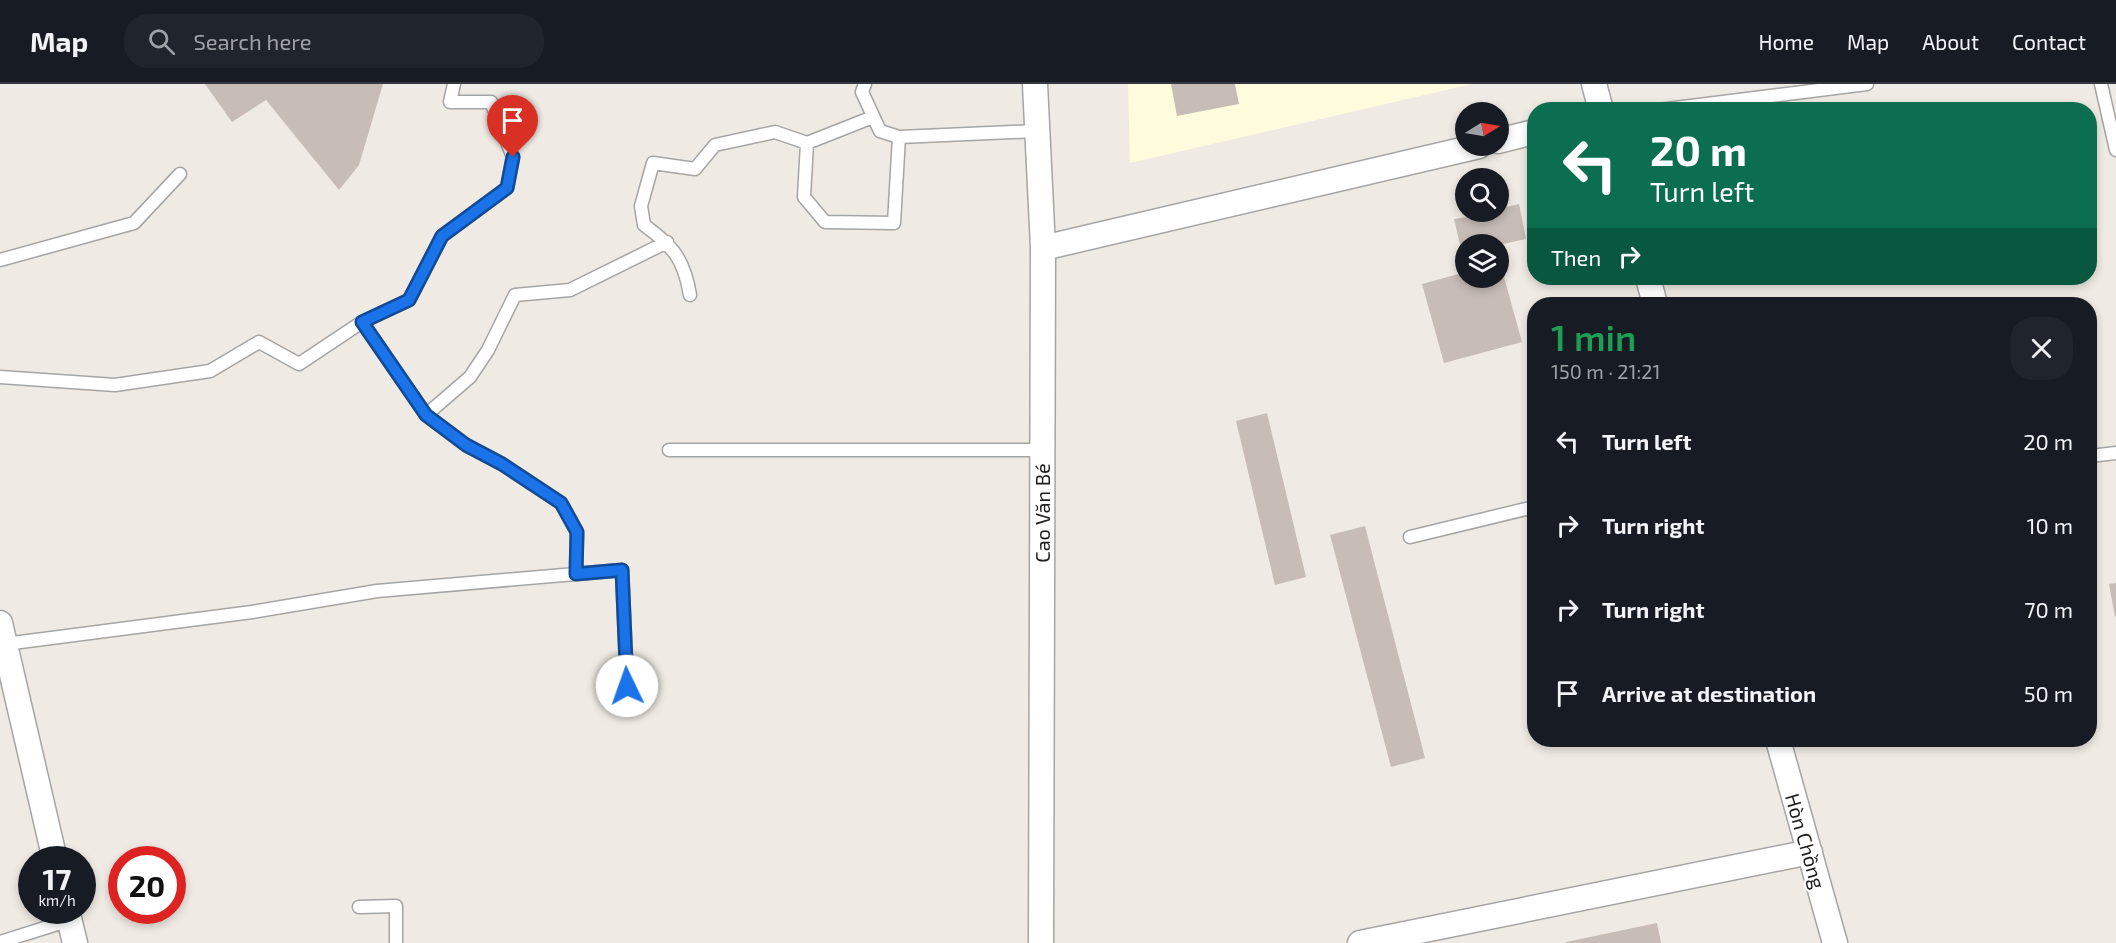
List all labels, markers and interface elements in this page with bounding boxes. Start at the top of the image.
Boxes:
search box [124,14,544,68]
text: Map [30,24,88,58]
icon: search [145,25,178,58]
text: Search here [193,28,312,54]
text: Home [1758,29,1814,54]
text: Map [1847,29,1889,54]
text: About [1922,29,1979,54]
text: Contact [2012,29,2086,54]
pin [487,95,538,157]
north arrow [1455,102,1509,156]
map controls [1455,102,1509,288]
icon: arrive [496,104,529,137]
text: 20 m [1650,124,1747,174]
icon: left [1551,126,1629,204]
button: search [1455,168,1509,222]
text: Turn left [1650,175,1754,207]
button: layers [1455,234,1509,288]
icon: right [1613,240,1646,273]
text: Then [1551,244,1601,270]
text: 1 min [1551,315,1636,358]
button: close [2010,317,2073,380]
text: 150 m · 21:21 [1551,359,1660,383]
icon: left [1551,425,1584,458]
text: Turn left [1602,428,1691,454]
text: 20 m [2023,428,2073,454]
street label: Cao Văn Bé [1030,463,1054,563]
icon: right [1551,509,1584,542]
text: Turn right [1602,512,1704,538]
text: 10 m [2027,512,2073,538]
icon: right [1551,593,1584,626]
text: Turn right [1602,596,1704,622]
text: 70 m [2024,596,2073,622]
position arrow [595,654,659,718]
icon: arrive [1551,677,1584,710]
text: Arrive at destination [1602,680,1816,706]
text: 50 m [2024,680,2073,706]
street label: Hòn Chồng [1781,791,1831,891]
speed limit sign: 20 [108,846,186,924]
text: 17 [43,860,71,896]
text: km/h [38,891,76,909]

